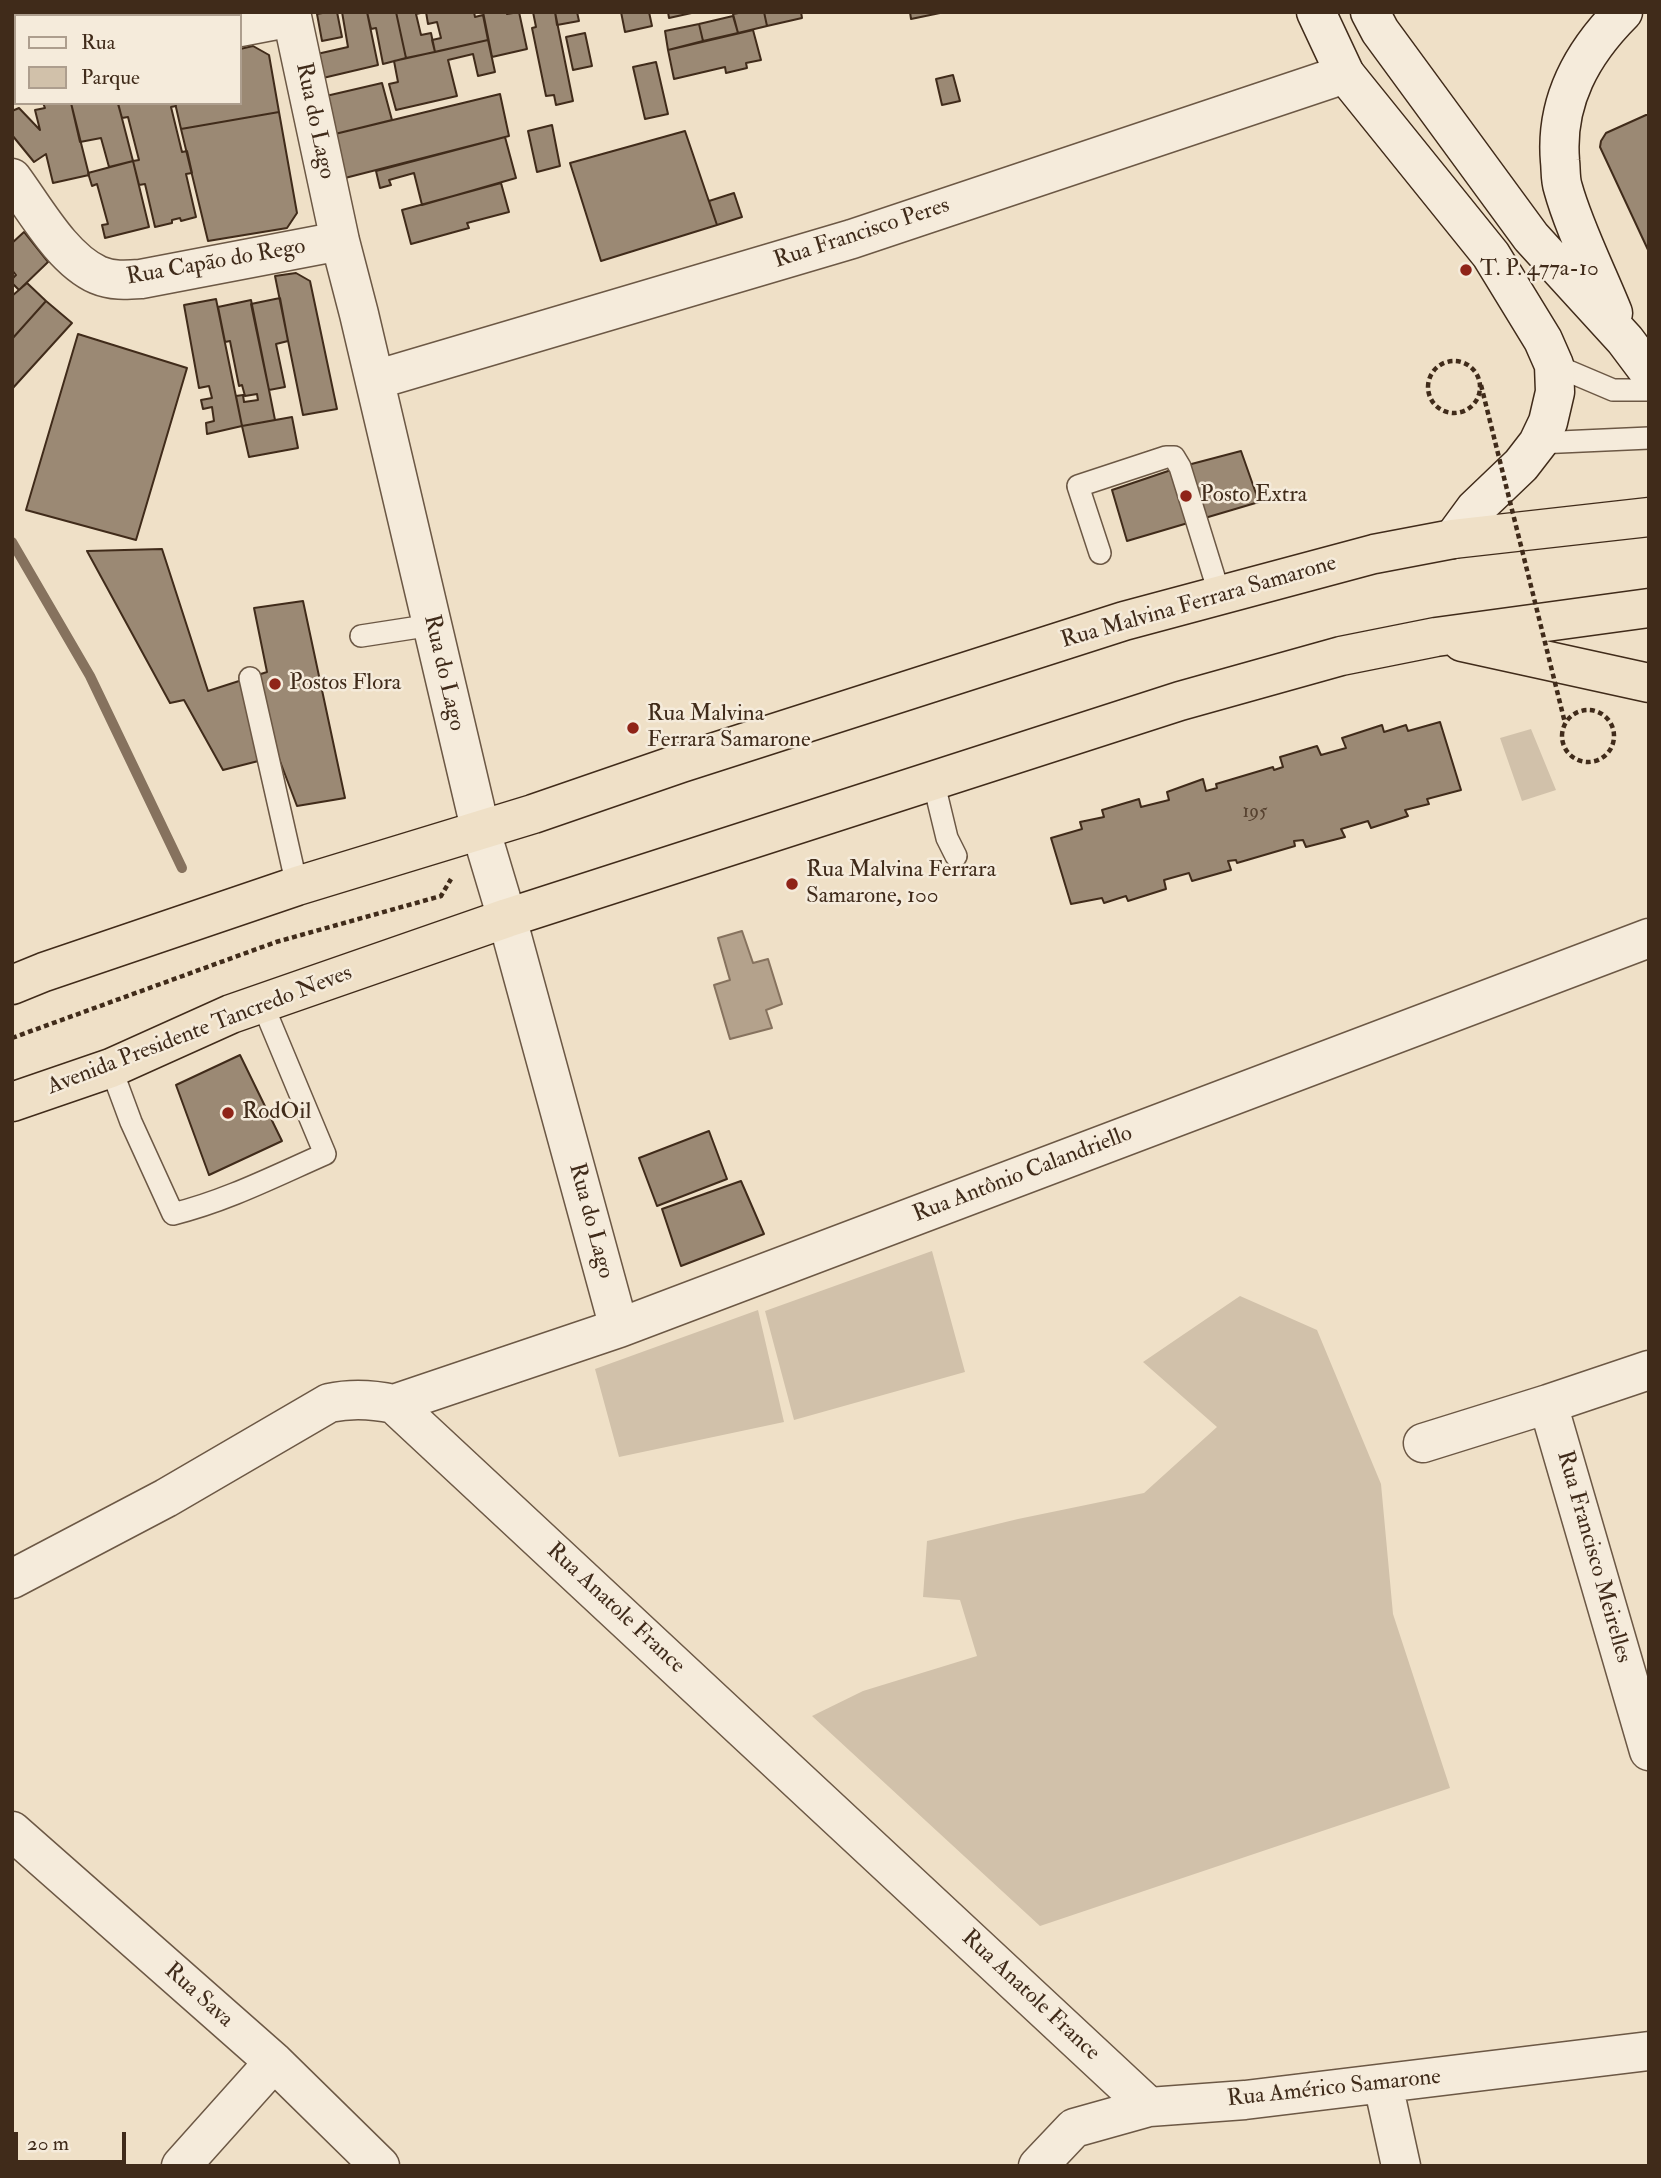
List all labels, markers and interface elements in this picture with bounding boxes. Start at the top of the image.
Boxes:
legend [14,14,242,105]
text: Rua [81,29,115,56]
street label: Rua do Lago [288,60,340,182]
text: Parque [81,64,140,91]
street label: Rua Francisco Peres [771,193,953,275]
street label: Rua Capão do Rego [124,234,308,292]
place label: T. P. 477a-10 [1480,256,1599,284]
marker: T. P. 477a-10 [1458,262,1474,278]
place label: Posto Extra [1200,482,1307,510]
marker: Posto Extra [1178,488,1194,504]
street label: Rua Malvina Ferrara Samarone [1058,550,1340,656]
street label: Rua do Lago [416,612,470,734]
place label: Postos Flora [289,670,401,698]
marker: Postos Flora [267,676,283,692]
place label: Rua Malvina Ferrara Samarone [647,701,811,755]
marker: Rua Malvina Ferrara Samarone [625,720,641,736]
house number: 195 [1243,802,1267,824]
place label: Rua Malvina Ferrara Samarone, 100 [806,857,996,911]
marker: Rua Malvina Ferrara Samarone, 100 [784,876,800,892]
street label: Avenida Presidente Tancredo Neves [44,960,356,1102]
place label: RodOil [242,1099,311,1127]
marker: RodOil [220,1105,236,1121]
street label: Rua Antônio Calandriello [909,1120,1137,1230]
street label: Rua do Lago [561,1160,619,1282]
street label: Rua Francisco Meirelles [1549,1448,1637,1666]
street label: Rua Anatole France [540,1538,690,1680]
street label: Rua Anatole France [955,1925,1105,2067]
street label: Rua Sava [158,1958,238,2034]
street label: Rua Américo Samarone [1226,2064,1442,2114]
scale bar [18,2118,130,2162]
text: 20 m [27,2130,69,2157]

